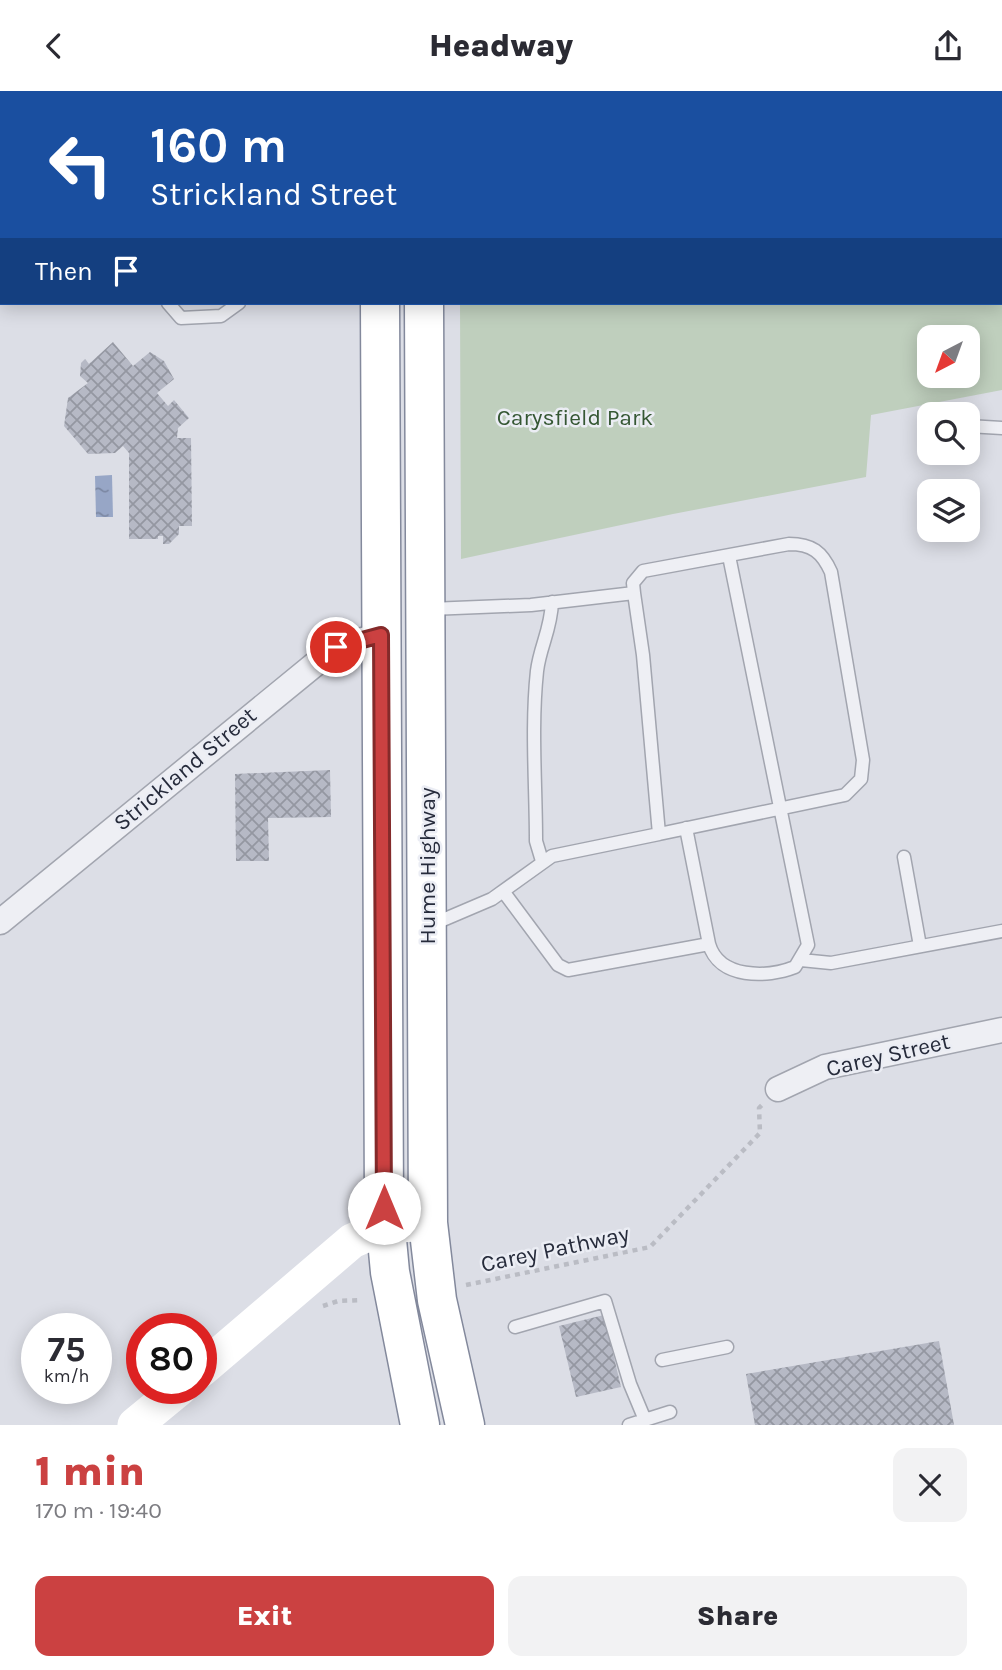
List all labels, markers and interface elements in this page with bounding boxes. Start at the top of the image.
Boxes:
icon: back [35,27,73,65]
text: Headway [429,27,573,64]
icon: share [929,27,967,65]
text: 160 m [150,117,287,174]
icon: left [35,119,126,210]
text: Strickland Street [150,176,397,213]
icon: arrive [107,252,145,290]
text: Then [35,256,93,287]
north arrow [917,325,980,389]
map controls [917,325,980,542]
button: search [917,402,980,465]
park label: Carysfield Park [497,404,653,431]
button: layers [917,479,980,542]
pin [306,617,366,677]
icon: arrive [317,628,355,666]
street label: Strickland Street [108,701,262,836]
street label: Hume Highway [414,787,441,945]
street label: Carey Street [823,1028,953,1082]
position arrow [347,1171,421,1245]
street label: Carey Pathway [478,1220,632,1278]
speed limit sign: 80 [126,1313,217,1404]
text: 75 [48,1329,85,1370]
text: km/h [44,1365,89,1387]
text: 1 min [35,1446,145,1496]
button: close [893,1448,967,1522]
text: 170 m · 19:40 [35,1497,162,1524]
button: Exit [35,1576,494,1656]
button: Share [508,1576,967,1656]

